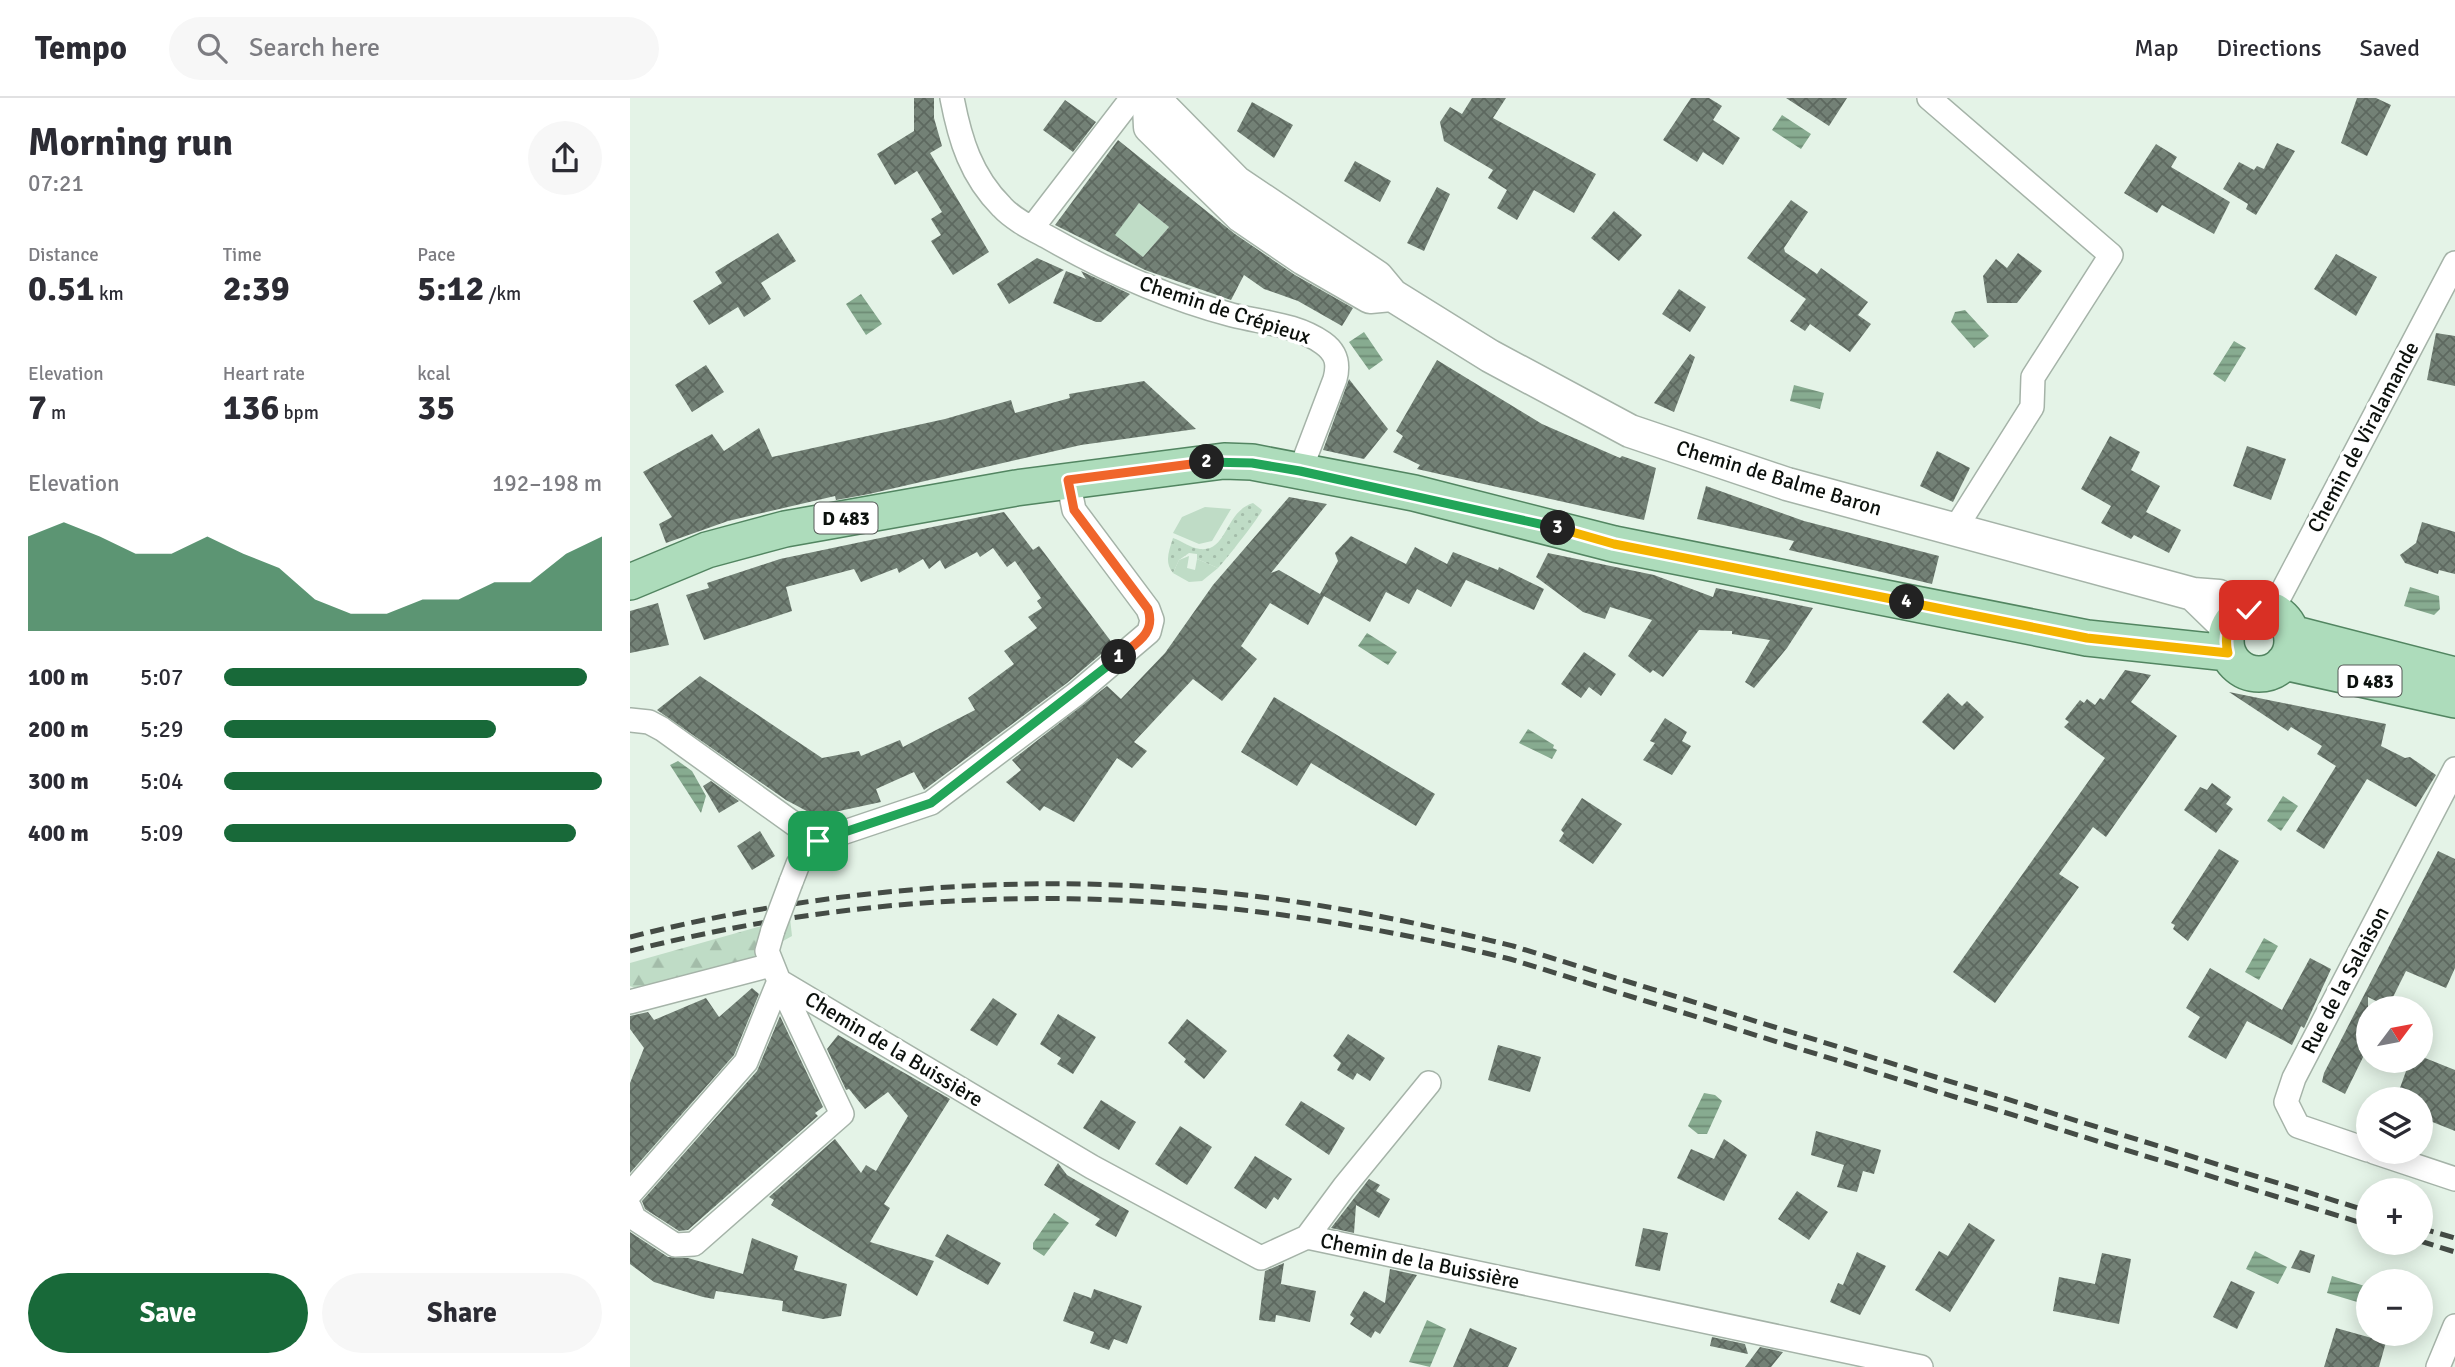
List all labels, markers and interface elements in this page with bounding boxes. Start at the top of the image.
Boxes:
search box [169,17,659,80]
text: Tempo [35,28,127,69]
icon: search [193,29,231,67]
text: Search here [249,32,380,64]
text: Map [2134,33,2179,63]
text: Directions [2217,33,2322,63]
text: Saved [2360,33,2420,63]
text: Morning run [28,119,233,166]
button: share [528,121,602,195]
text: 07:21 [28,169,84,198]
text: Distance [28,243,99,267]
text: Time [223,243,262,267]
text: Pace [417,243,456,267]
text: 0.51 [28,267,95,310]
text: 2:39 [223,267,290,310]
text: 5:12 [417,267,484,310]
street label: Chemin de Crépieux [1136,270,1314,350]
text: km [95,282,124,306]
text: /km [484,282,521,306]
street label: Chemin de Viralamande [2302,337,2424,537]
text: Elevation [28,362,104,386]
text: Heart rate [223,362,305,386]
text: kcal [417,362,451,386]
text: 7 [28,386,47,429]
text: 136 [223,386,279,429]
text: 35 [417,386,455,429]
text: m [47,401,66,425]
text: bpm [279,401,319,425]
street label: Chemin de Balme Baron [1673,434,1885,522]
pin: 2 [1190,444,1224,480]
text: 2 [1201,449,1212,473]
text: Elevation [28,469,120,498]
text: 192–198 m [492,469,602,498]
road number: D 483 [814,502,878,534]
pin: 3 [1541,510,1576,546]
text: 3 [1552,515,1563,539]
pin [2219,580,2279,640]
pin: 4 [1890,584,1924,620]
text: 4 [1901,589,1912,613]
icon: check [2230,591,2268,629]
pin: 1 [1102,640,1136,674]
text: 1 [1113,644,1124,668]
text: 100 m [28,663,89,692]
text: 5:07 [140,663,183,692]
road number: D 483 [2338,666,2402,696]
text: 200 m [28,715,89,744]
text: 5:29 [140,715,183,744]
text: 300 m [28,767,89,796]
text: 5:04 [140,767,183,796]
pin [788,811,848,871]
text: 400 m [28,819,89,848]
text: 5:09 [140,819,183,848]
icon: arrive [799,822,837,860]
street label: Rue de la Salaison [2295,902,2395,1058]
street label: Chemin de la Buissière [800,986,988,1112]
north arrow [2356,996,2432,1073]
map controls [2356,996,2433,1346]
button: layers [2356,1087,2433,1164]
button: + [2356,1178,2433,1255]
street label: Chemin de la Buissière [1318,1227,1522,1295]
button: − [2356,1269,2433,1346]
button: Save [28,1273,308,1353]
button: Share [322,1273,602,1353]

